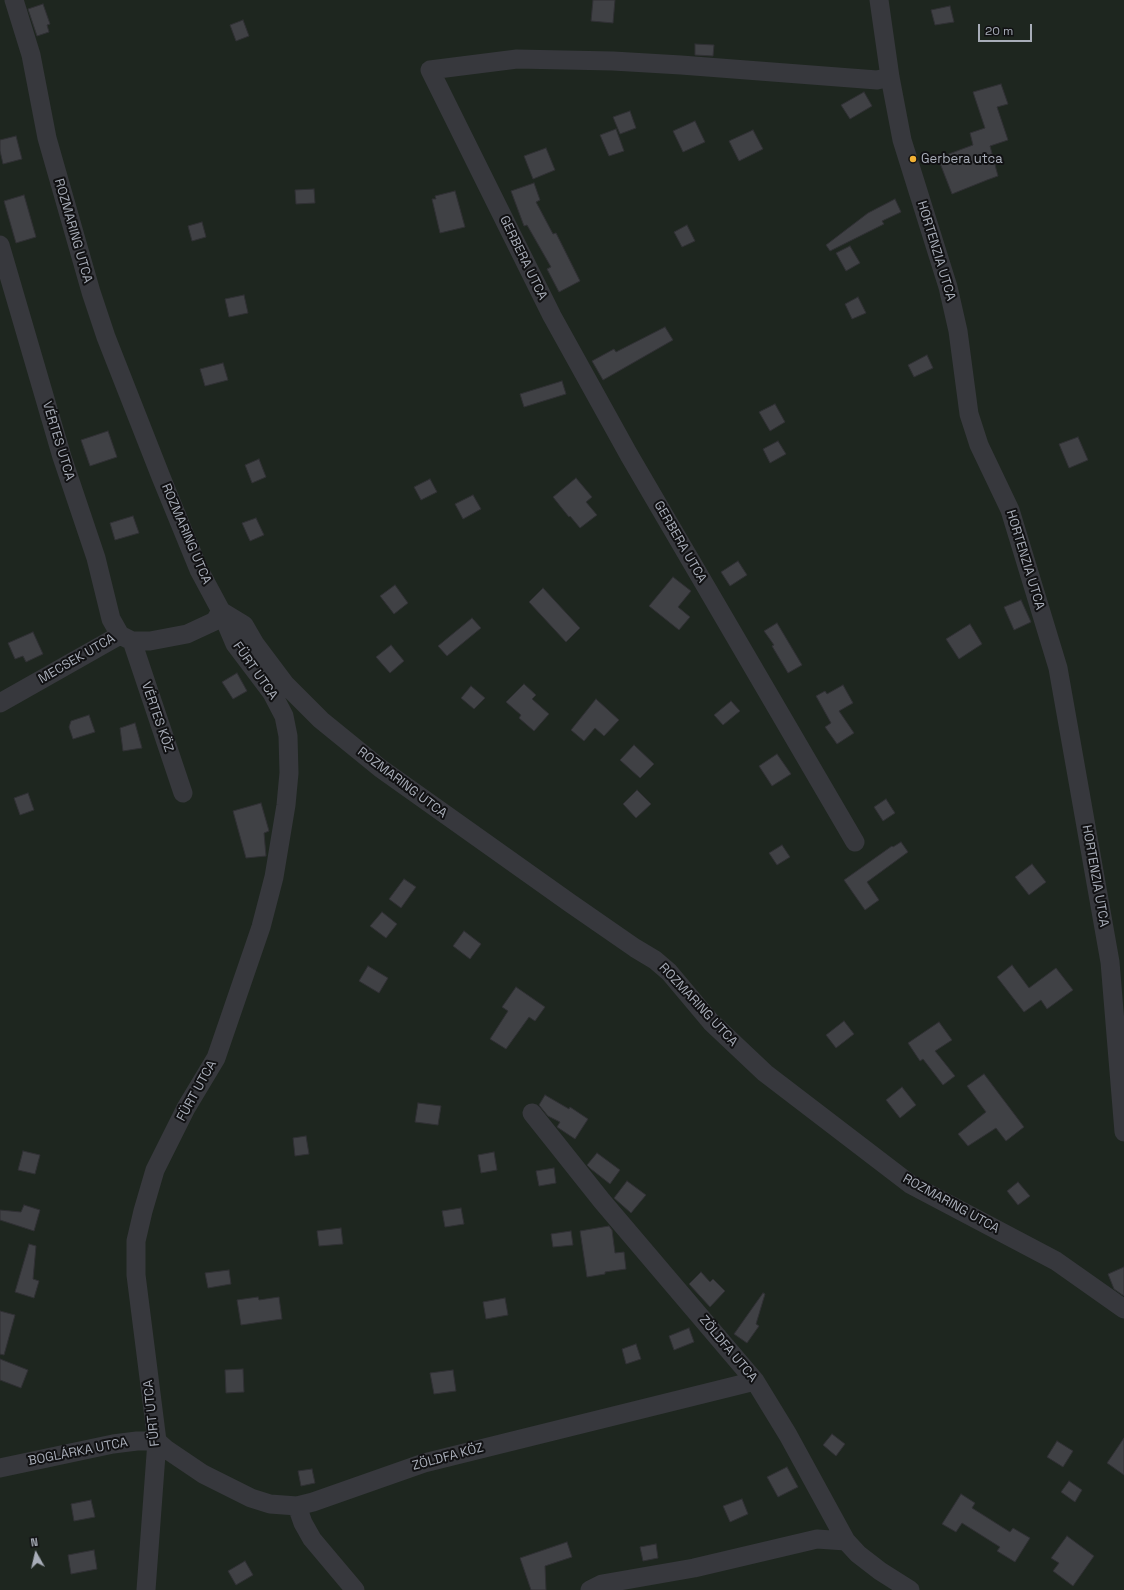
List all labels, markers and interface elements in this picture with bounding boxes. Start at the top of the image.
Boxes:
scale bar [980,16,1034,42]
text: 20 m [985,23,1013,39]
place label: Gerbera utca [921,151,1003,167]
marker: Gerbera utca [908,154,918,164]
street label: ROZMARING UTCA [51,177,95,285]
street label: HORTENZIA UTCA [913,199,959,303]
street label: GERBERA UTCA [496,213,550,303]
street label: VÉRTES UTCA [39,399,77,483]
street label: ROZMARING UTCA [158,481,214,587]
street label: GERBERA UTCA [650,498,710,586]
street label: HORTENZIA UTCA [1002,508,1048,612]
street label: MECSEK UTCA [36,631,118,687]
street label: FÜRT UTCA [229,639,281,703]
street label: VÉRTES KÖZ [138,680,176,754]
street label: ROZMARING UTCA [354,744,450,822]
street label: HORTENZIA UTCA [1078,824,1112,928]
street label: ROZMARING UTCA [655,960,741,1050]
street label: FÜRT UTCA [174,1058,220,1124]
street label: ROZMARING UTCA [900,1171,1002,1237]
street label: ZÖLDFA UTCA [696,1313,760,1385]
street label: FÜRT UTCA [141,1379,163,1447]
street label: BOGLÁRKA UTCA [27,1435,129,1469]
street label: ZÖLDFA KÖZ [411,1440,485,1474]
north arrow [16,1534,56,1574]
text: N [30,1535,39,1550]

